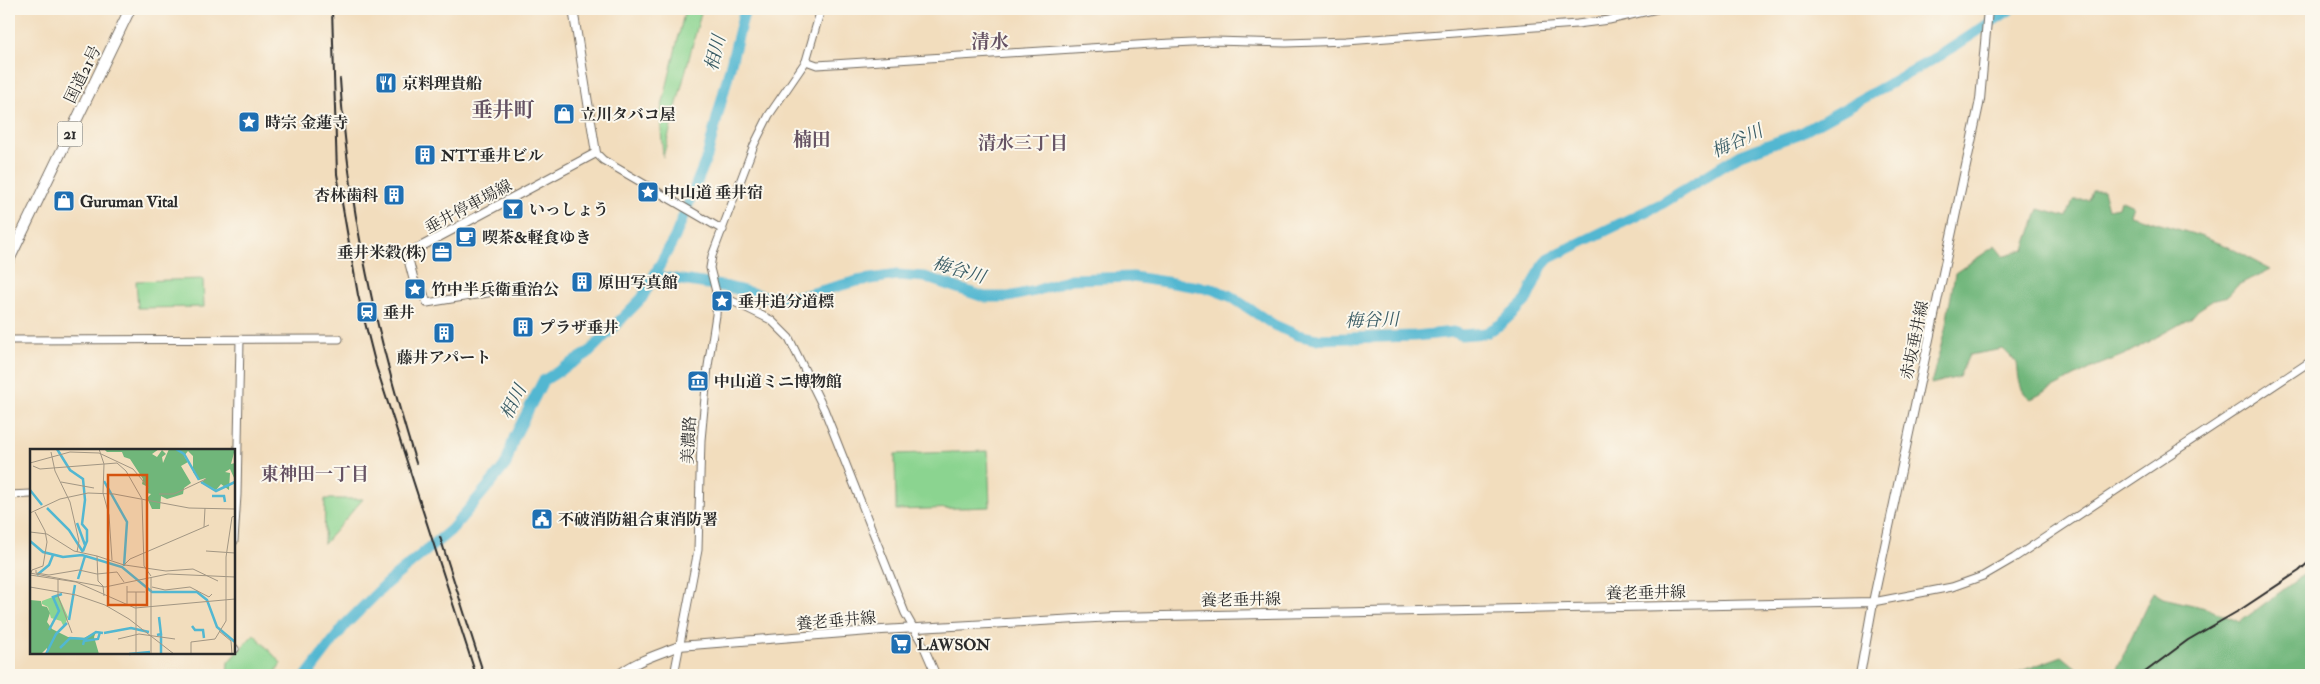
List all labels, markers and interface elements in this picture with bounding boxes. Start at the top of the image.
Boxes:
district label: 清水 [971,30,1009,54]
water label: 相川 [700,31,731,73]
street label: 国道21号 [60,42,105,107]
restaurant icon: 京料理貴船 [374,71,398,95]
place label: 京料理貴船 [402,74,483,94]
district label: 垂井町 [472,97,535,124]
shop icon: 立川タバコ屋 [552,102,576,126]
place label: 立川タバコ屋 [580,105,676,125]
place icon: 時宗 金蓮寺 [237,110,261,134]
place label: 時宗 金蓮寺 [265,113,348,133]
water label: 梅谷川 [1708,119,1768,163]
road number: 21 [58,122,82,146]
district label: 楠田 [793,128,831,152]
district label: 清水三丁目 [978,132,1068,155]
building icon: NTT垂井ビル [413,143,437,167]
place label: NTT垂井ビル [440,146,543,166]
street label: 垂井停車場線 [421,176,516,238]
place icon: 中山道 垂井宿 [636,180,660,204]
building icon: 杏林歯科 [382,183,406,207]
place label: 中山道 垂井宿 [664,183,763,203]
place label: 杏林歯科 [314,186,379,206]
shop icon: Guruman Vital [52,189,76,213]
place label: Guruman Vital [80,192,179,212]
bar icon: いっしょう [501,197,525,221]
place label: いっしょう [529,200,609,220]
cafe icon: 喫茶&軽食ゆき [454,225,478,249]
place label: 喫茶&軽食ゆき [482,228,591,248]
office icon: 垂井米穀(株) [430,240,454,264]
place label: 垂井米穀(株) [337,243,426,263]
water label: 梅谷川 [930,252,990,290]
building icon: 原田写真館 [570,270,594,294]
place label: 原田写真館 [598,273,678,293]
place icon: 竹中半兵衛重治公 [403,277,427,301]
place label: 竹中半兵衛重治公 [431,280,559,300]
place icon: 垂井追分道標 [710,289,734,313]
place label: 垂井追分道標 [738,292,834,312]
street label: 赤坂垂井線 [1897,299,1933,381]
station icon: 垂井 [355,300,379,324]
place label: 垂井 [383,303,415,323]
water label: 梅谷川 [1345,308,1401,333]
building icon: プラザ垂井 [511,315,535,339]
place label: プラザ垂井 [539,318,619,338]
building icon: 藤井アパート [432,321,456,345]
place label: 藤井アパート [397,348,491,368]
museum icon: 中山道ミニ博物館 [686,369,710,393]
place label: 中山道ミニ博物館 [714,372,842,392]
water label: 相川 [495,379,533,423]
street label: 美濃路 [678,416,700,465]
inset map [30,449,235,654]
district label: 東神田一丁目 [261,463,369,486]
public building icon: 不破消防組合東消防署 [530,507,554,531]
place label: 不破消防組合東消防署 [558,510,718,530]
street label: 養老垂井線 [1606,582,1686,604]
street label: 養老垂井線 [1201,589,1281,611]
street label: 養老垂井線 [795,608,877,634]
supermarket icon: LAWSON [889,632,913,656]
place label: LAWSON [917,635,991,655]

